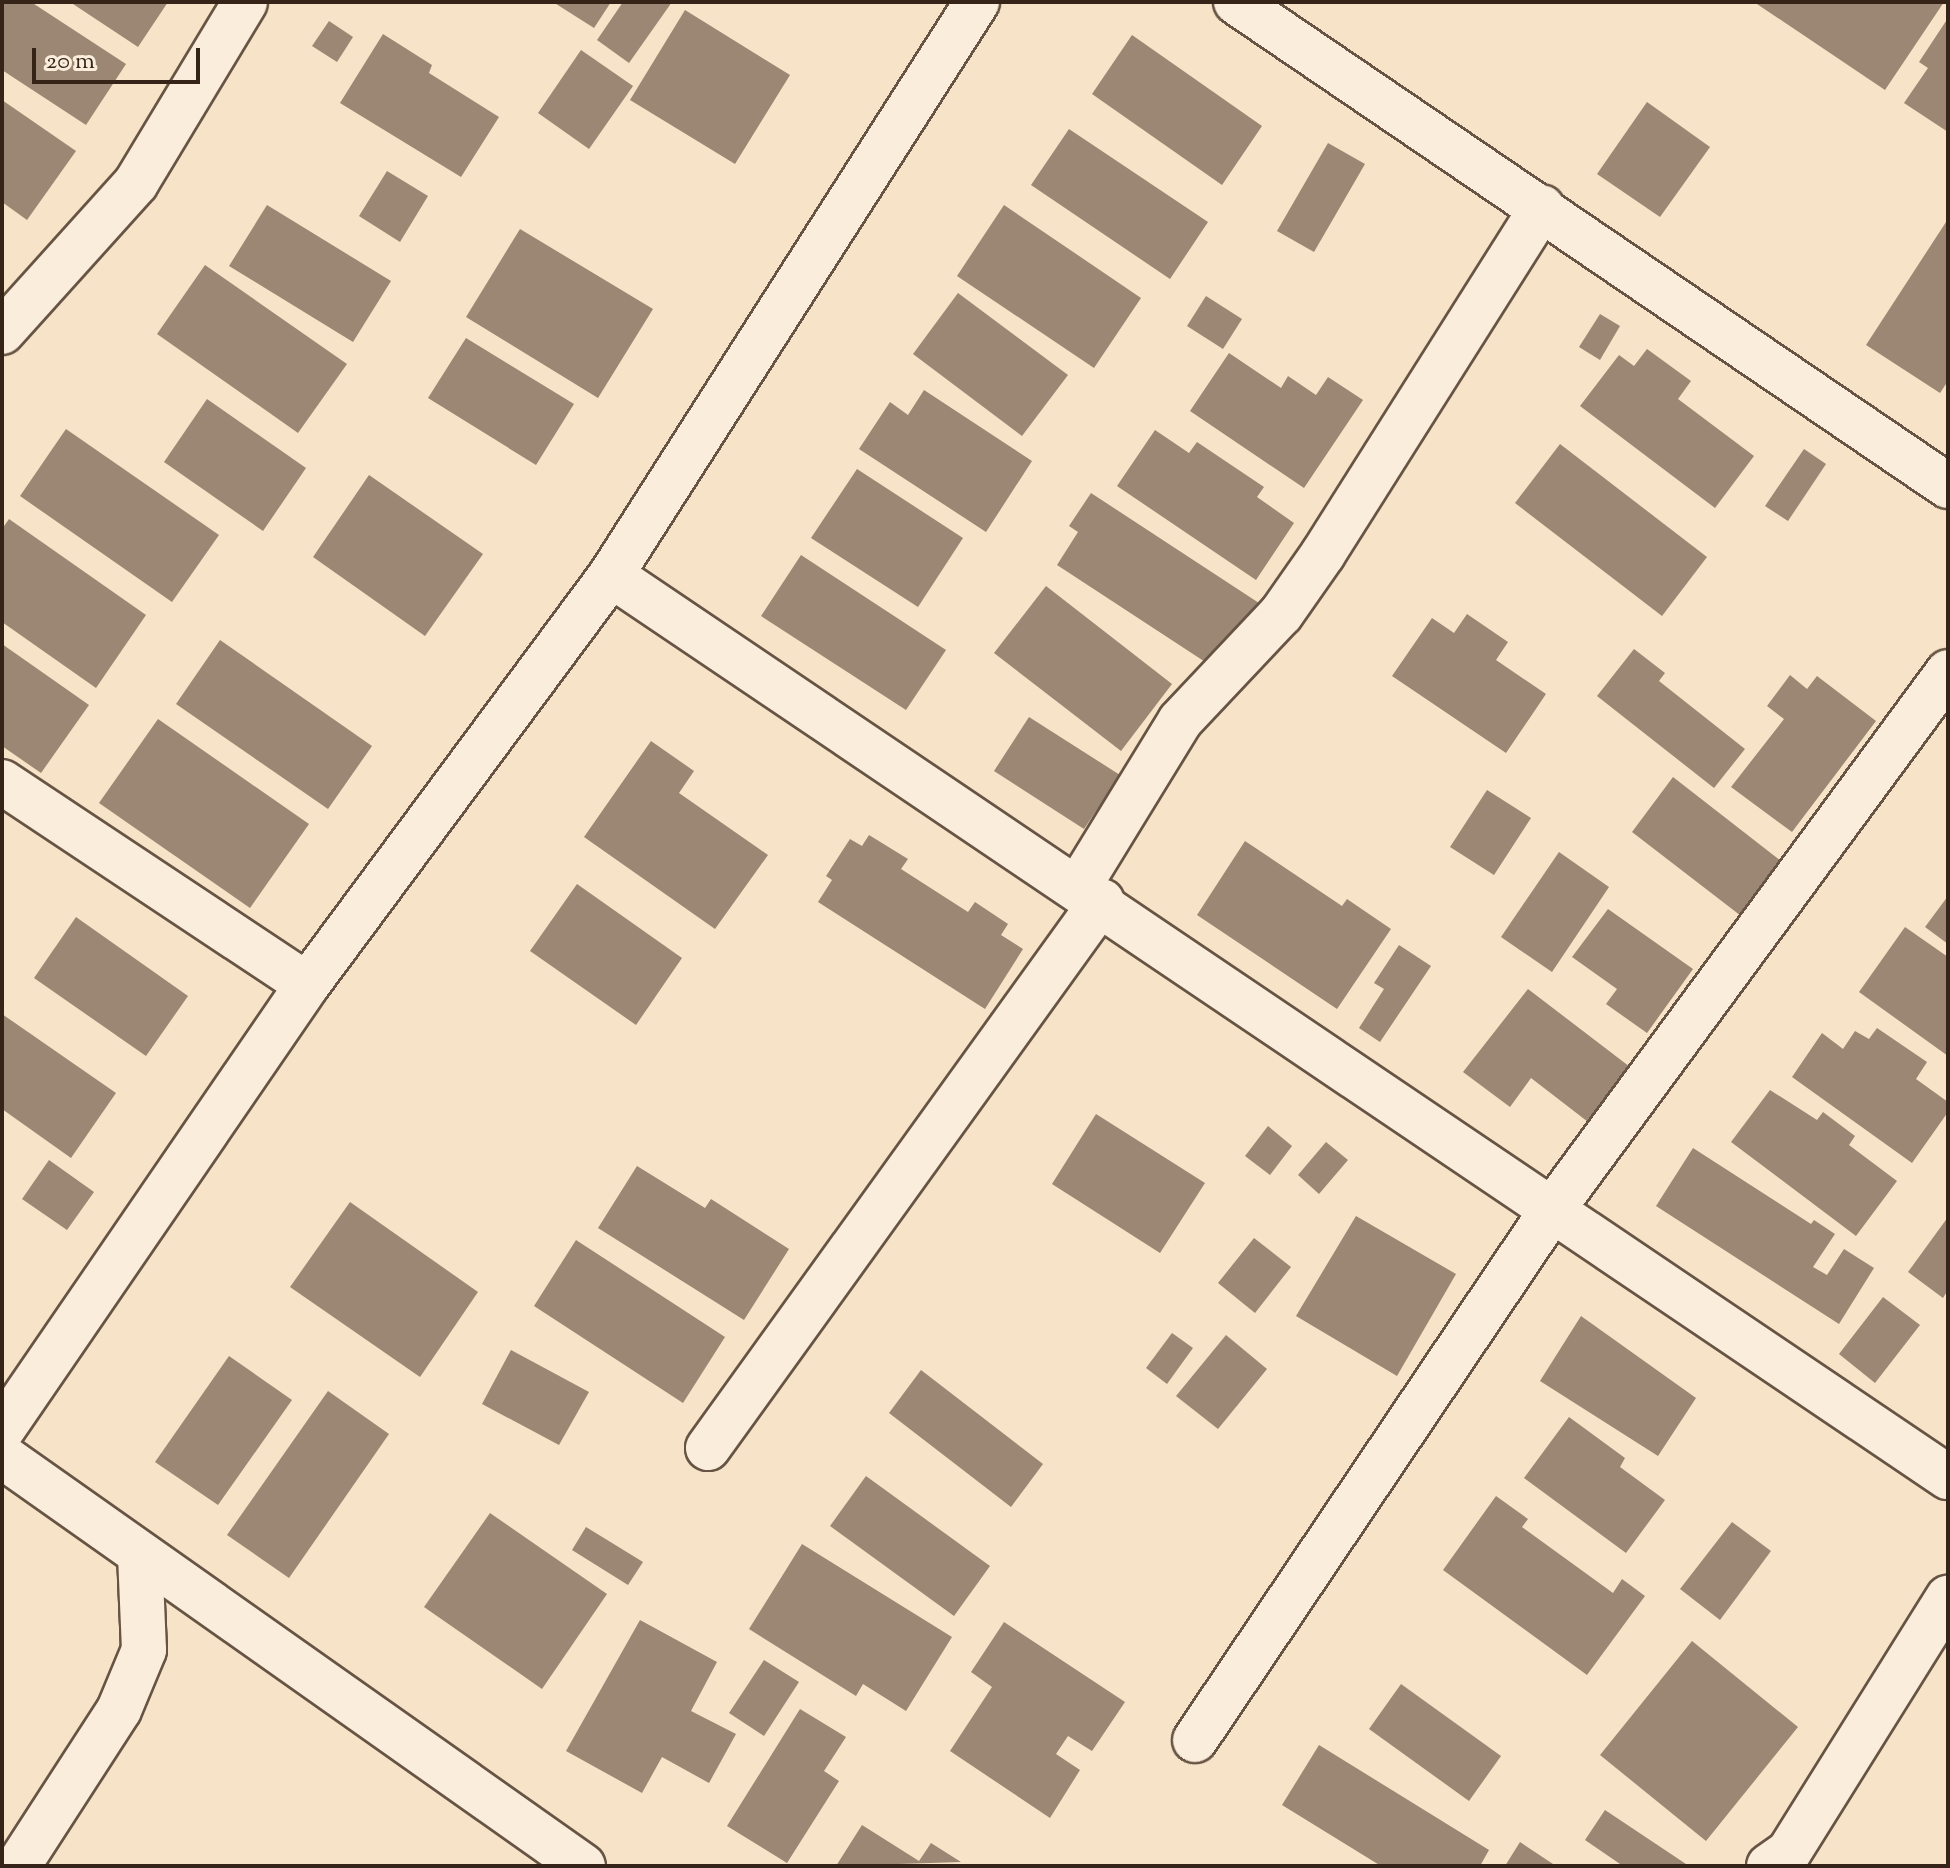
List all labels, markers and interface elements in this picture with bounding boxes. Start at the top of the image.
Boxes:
scale bar [36,32,204,82]
text: 20 m [46,45,95,79]

